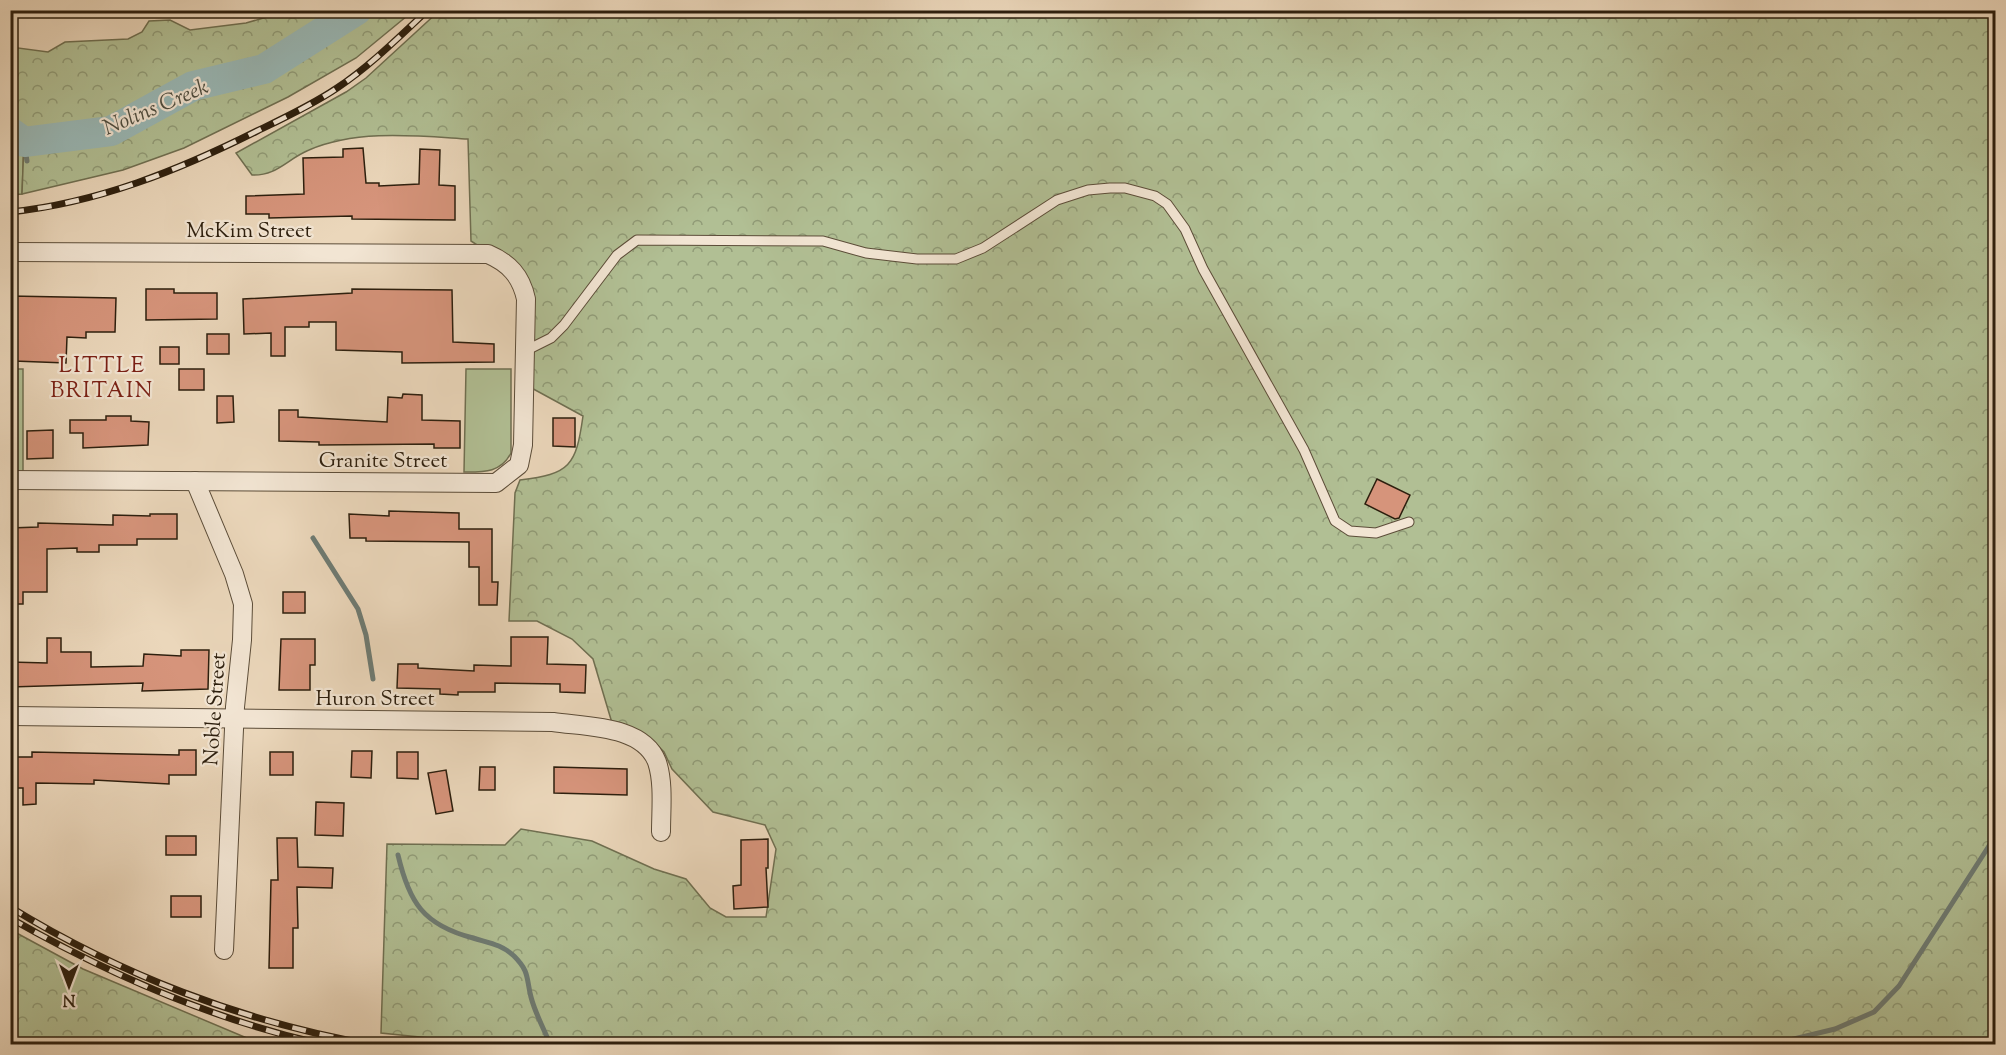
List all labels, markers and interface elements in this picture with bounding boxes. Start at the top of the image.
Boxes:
water label: Nolins Creek [98,72,214,145]
street label: McKim Street [186,217,312,247]
district label: LITTLE BRITAIN [50,351,154,408]
street label: Granite Street [319,447,447,477]
street label: Noble Street [197,652,235,767]
street label: Huron Street [315,685,435,715]
north arrow [39,956,99,1016]
text: N [62,987,75,1010]

